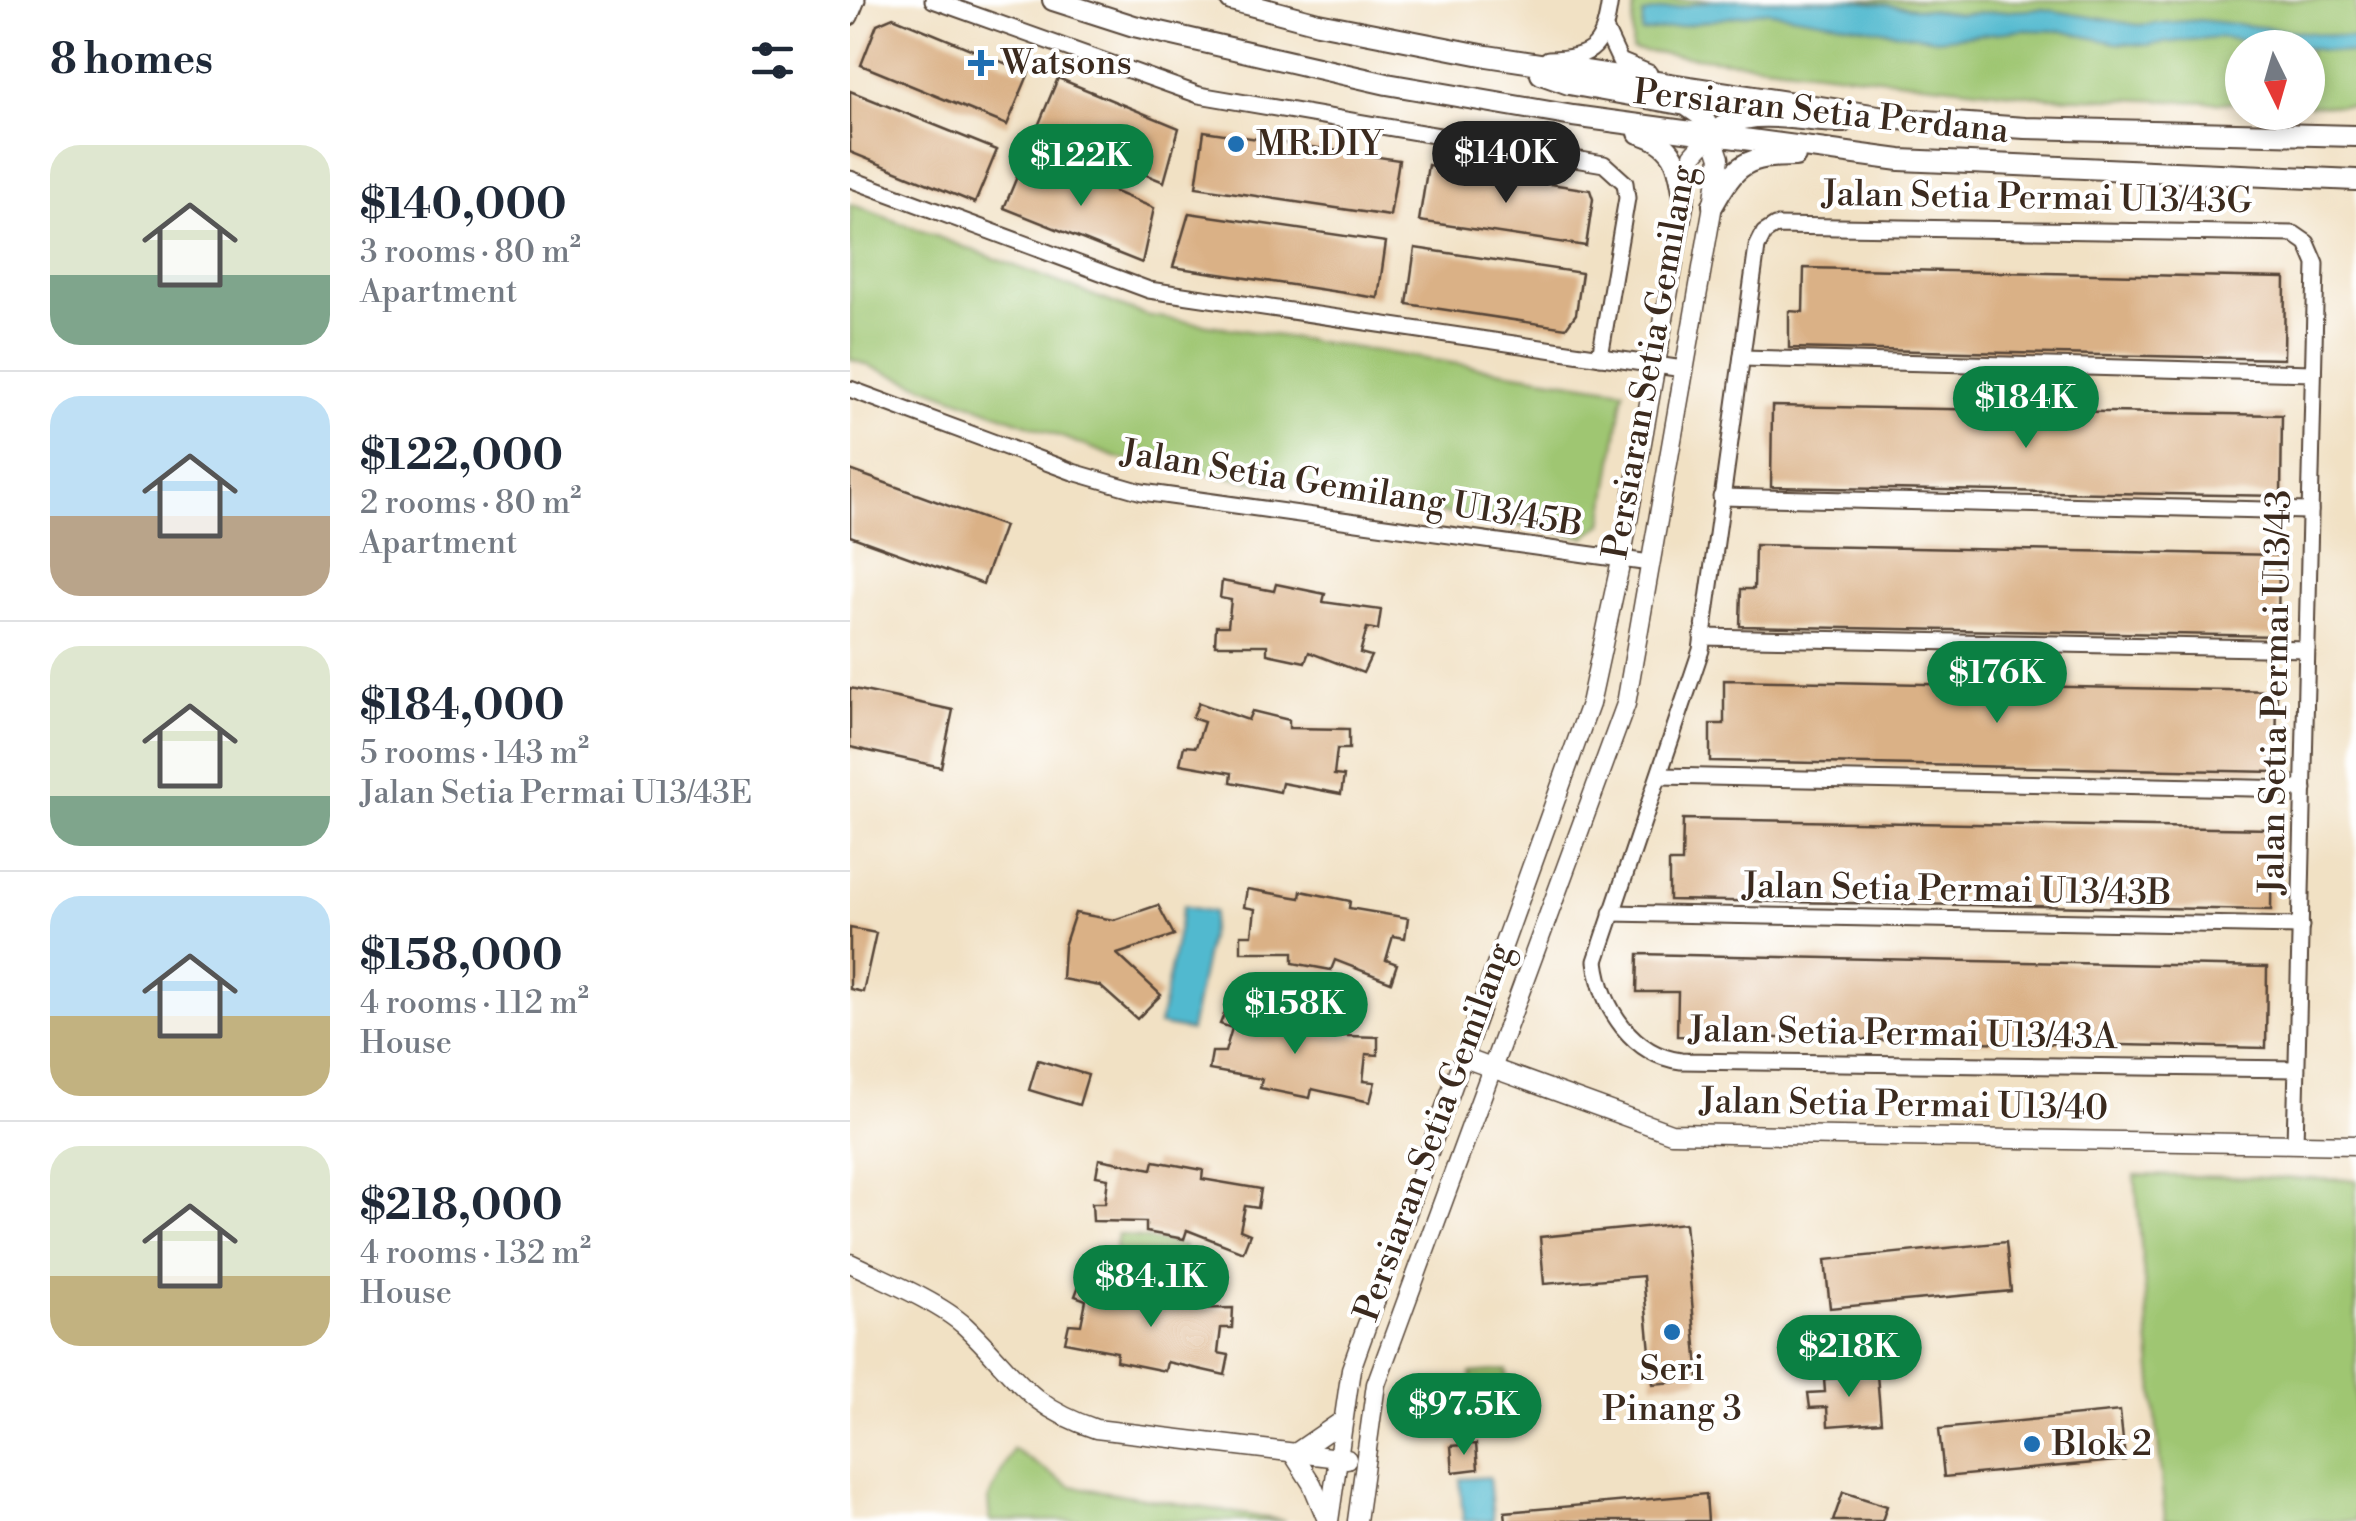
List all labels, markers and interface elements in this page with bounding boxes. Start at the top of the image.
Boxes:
north arrow [2225,30,2325,130]
map controls [2225,30,2325,130]
icon: filters [745,33,800,88]
text: 8 homes [50,34,213,87]
place label: Watsons [1000,42,1132,85]
marker: Watsons [970,52,992,74]
street label: Persiaran Setia Perdana [1631,71,2011,153]
pin: $140K [1436,121,1576,206]
place label: MR.DIY [1256,123,1384,166]
pin: $122K [1011,124,1151,209]
marker: MR.DIY [1225,133,1247,155]
text: $140K [1454,133,1558,173]
text: $122K [1031,136,1131,176]
street label: Persiaran Setia Gemilang [1594,162,1706,562]
street label: Jalan Setia Permai U13/43G [1819,173,2253,223]
text: $140,000 [360,179,566,232]
icon: home [130,185,250,305]
text: 3 rooms · 80 m² [360,232,581,272]
text: Apartment [360,272,517,312]
pin: $184K [1956,366,2096,451]
text: $184K [1975,378,2077,418]
text: $122,000 [360,430,563,483]
street label: Jalan Setia Gemilang U13/45B [1116,431,1586,547]
icon: home [130,436,250,556]
text: 2 rooms · 80 m² [360,483,581,523]
street label: Jalan Setia Permai U13/43 [2251,489,2301,897]
text: Apartment [360,523,517,563]
pin: $176K [1927,641,2067,726]
text: $176K [1949,653,2045,693]
text: $184,000 [360,680,565,733]
icon: home [130,686,250,806]
text: 5 rooms · 143 m² [360,733,589,773]
text: Jalan Setia Permai U13/43E [360,773,752,813]
street label: Jalan Setia Permai U13/43B [1740,865,2172,915]
text: $158,000 [360,930,562,983]
icon: home [130,936,250,1056]
street label: Persiaran Setia Gemilang [1346,937,1522,1327]
pin: $158K [1225,972,1365,1057]
text: 4 rooms · 112 m² [360,983,589,1023]
text: $158K [1245,984,1345,1024]
street label: Jalan Setia Permai U13/43A [1686,1009,2119,1059]
text: House [360,1023,452,1063]
street label: Jalan Setia Permai U13/40 [1697,1080,2109,1130]
text: $218,000 [360,1180,562,1233]
icon: home [130,1186,250,1306]
text: 4 rooms · 132 m² [360,1233,591,1273]
pin: $84.1K [1070,1245,1232,1330]
text: $84.1K [1095,1257,1207,1297]
text: House [360,1273,452,1313]
pin: $218K [1779,1315,1919,1400]
marker: Seri Pinang 3 [1661,1321,1683,1343]
text: $218K [1799,1327,1899,1367]
place label: Seri Pinang 3 [1602,1348,1742,1431]
pin: $97.5K [1383,1373,1545,1458]
text: $97.5K [1408,1385,1520,1425]
place label: Blok 2 [2051,1423,2152,1466]
marker: Blok 2 [2021,1433,2043,1455]

